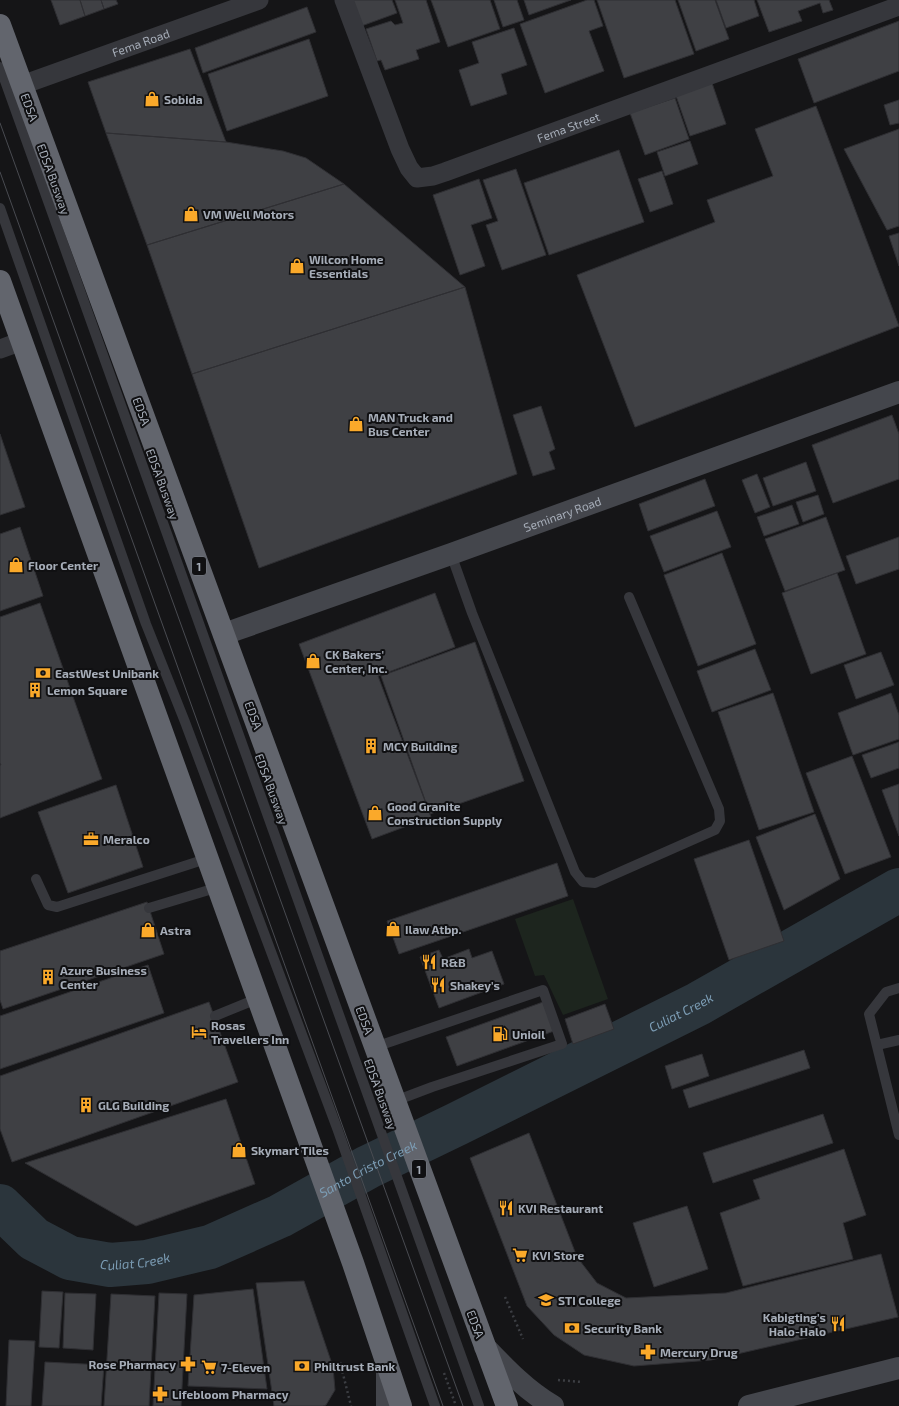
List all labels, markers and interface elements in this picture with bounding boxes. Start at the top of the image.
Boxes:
street label: Fema Road [110,26,171,59]
shop icon: Sobida [143,90,161,108]
street label: EDSA [18,91,42,123]
place label: Sobida [164,92,203,106]
street label: Fema Street [535,109,602,145]
street label: EDSA Busway [35,142,74,217]
shop icon: VM Well Motors [182,205,200,223]
place label: VM Well Motors [203,207,294,221]
place label: Wilcon Home Essentials [309,252,384,280]
shop icon: Wilcon Home Essentials [288,257,306,275]
street label: EDSA [130,395,154,427]
place label: MAN Truck and Bus Center [368,410,453,438]
shop icon: MAN Truck and Bus Center [347,415,365,433]
street label: EDSA Busway [144,447,183,522]
street label: Seminary Road [522,493,603,534]
shop icon: Floor Center [7,556,25,574]
road number: 1 [192,557,206,575]
place label: Floor Center [28,558,98,572]
place label: CK Bakers' Center, Inc. [325,647,388,675]
shop icon: CK Bakers' Center, Inc. [304,652,322,670]
bank icon: EastWest Unibank [34,664,52,682]
place label: EastWest Unibank [55,666,159,680]
building icon: Lemon Square [26,681,44,699]
place label: Lemon Square [47,683,128,697]
street label: EDSA [242,699,266,731]
building icon: MCY Building [362,737,380,755]
place label: MCY Building [383,739,457,753]
street label: EDSA Busway [253,752,292,827]
place label: Good Granite Construction Supply [387,799,502,828]
shop icon: Good Granite Construction Supply [366,804,384,822]
office icon: Meralco [82,830,100,848]
place label: Meralco [103,832,150,846]
shop icon: Ilaw Atbp. [384,920,402,938]
shop icon: Astra [139,921,157,939]
place label: Ilaw Atbp. [405,922,461,936]
place label: Astra [160,923,191,937]
restaurant icon: R&B [420,953,438,971]
place label: R&B [441,955,466,969]
place label: Azure Business Center [60,963,147,991]
building icon: Azure Business Center [39,968,57,986]
restaurant icon: Shakey's [429,976,447,994]
place label: Shakey's [450,978,500,993]
water label: Culiat Creek [646,989,716,1035]
street label: EDSA [353,1004,377,1036]
place label: Rosas Travellers Inn [211,1018,289,1046]
hotel icon: Rosas Travellers Inn [190,1023,208,1041]
fuel station icon: Unioil [491,1025,509,1043]
place label: Unioil [512,1027,545,1041]
street label: EDSA Busway [362,1057,401,1132]
building icon: GLG Building [77,1096,95,1114]
place label: GLG Building [98,1098,169,1112]
water label: Santo Cristo Creek [316,1137,420,1201]
shop icon: Skymart Tiles [230,1141,248,1159]
place label: Skymart Tiles [251,1143,329,1158]
road number: 1 [412,1160,426,1178]
restaurant icon: KVI Restaurant [497,1199,515,1217]
place label: KVI Restaurant [518,1201,603,1215]
supermarket icon: KVI Store [511,1246,529,1264]
place label: KVI Store [532,1248,584,1262]
water label: Culiat Creek [99,1249,172,1273]
school or university icon: STI College [537,1291,555,1309]
place label: STI College [558,1293,621,1307]
street label: EDSA [464,1308,488,1340]
place label: Kabigting's Halo-Halo [763,1310,826,1338]
restaurant icon: Kabigting's Halo-Halo [829,1315,847,1333]
bank icon: Security Bank [563,1319,581,1337]
place label: Security Bank [584,1321,662,1336]
pharmacy icon: Mercury Drug [639,1343,657,1361]
place label: Mercury Drug [660,1345,738,1360]
pharmacy icon: Rose Pharmacy [179,1355,197,1373]
place label: Rose Pharmacy [89,1357,176,1372]
bank icon: Philtrust Bank [293,1357,311,1375]
supermarket icon: 7-Eleven [200,1358,218,1376]
place label: Philtrust Bank [314,1359,395,1373]
place label: 7-Eleven [221,1360,270,1374]
pharmacy icon: Lifebloom Pharmacy [151,1385,169,1403]
place label: Lifebloom Pharmacy [172,1387,289,1402]

